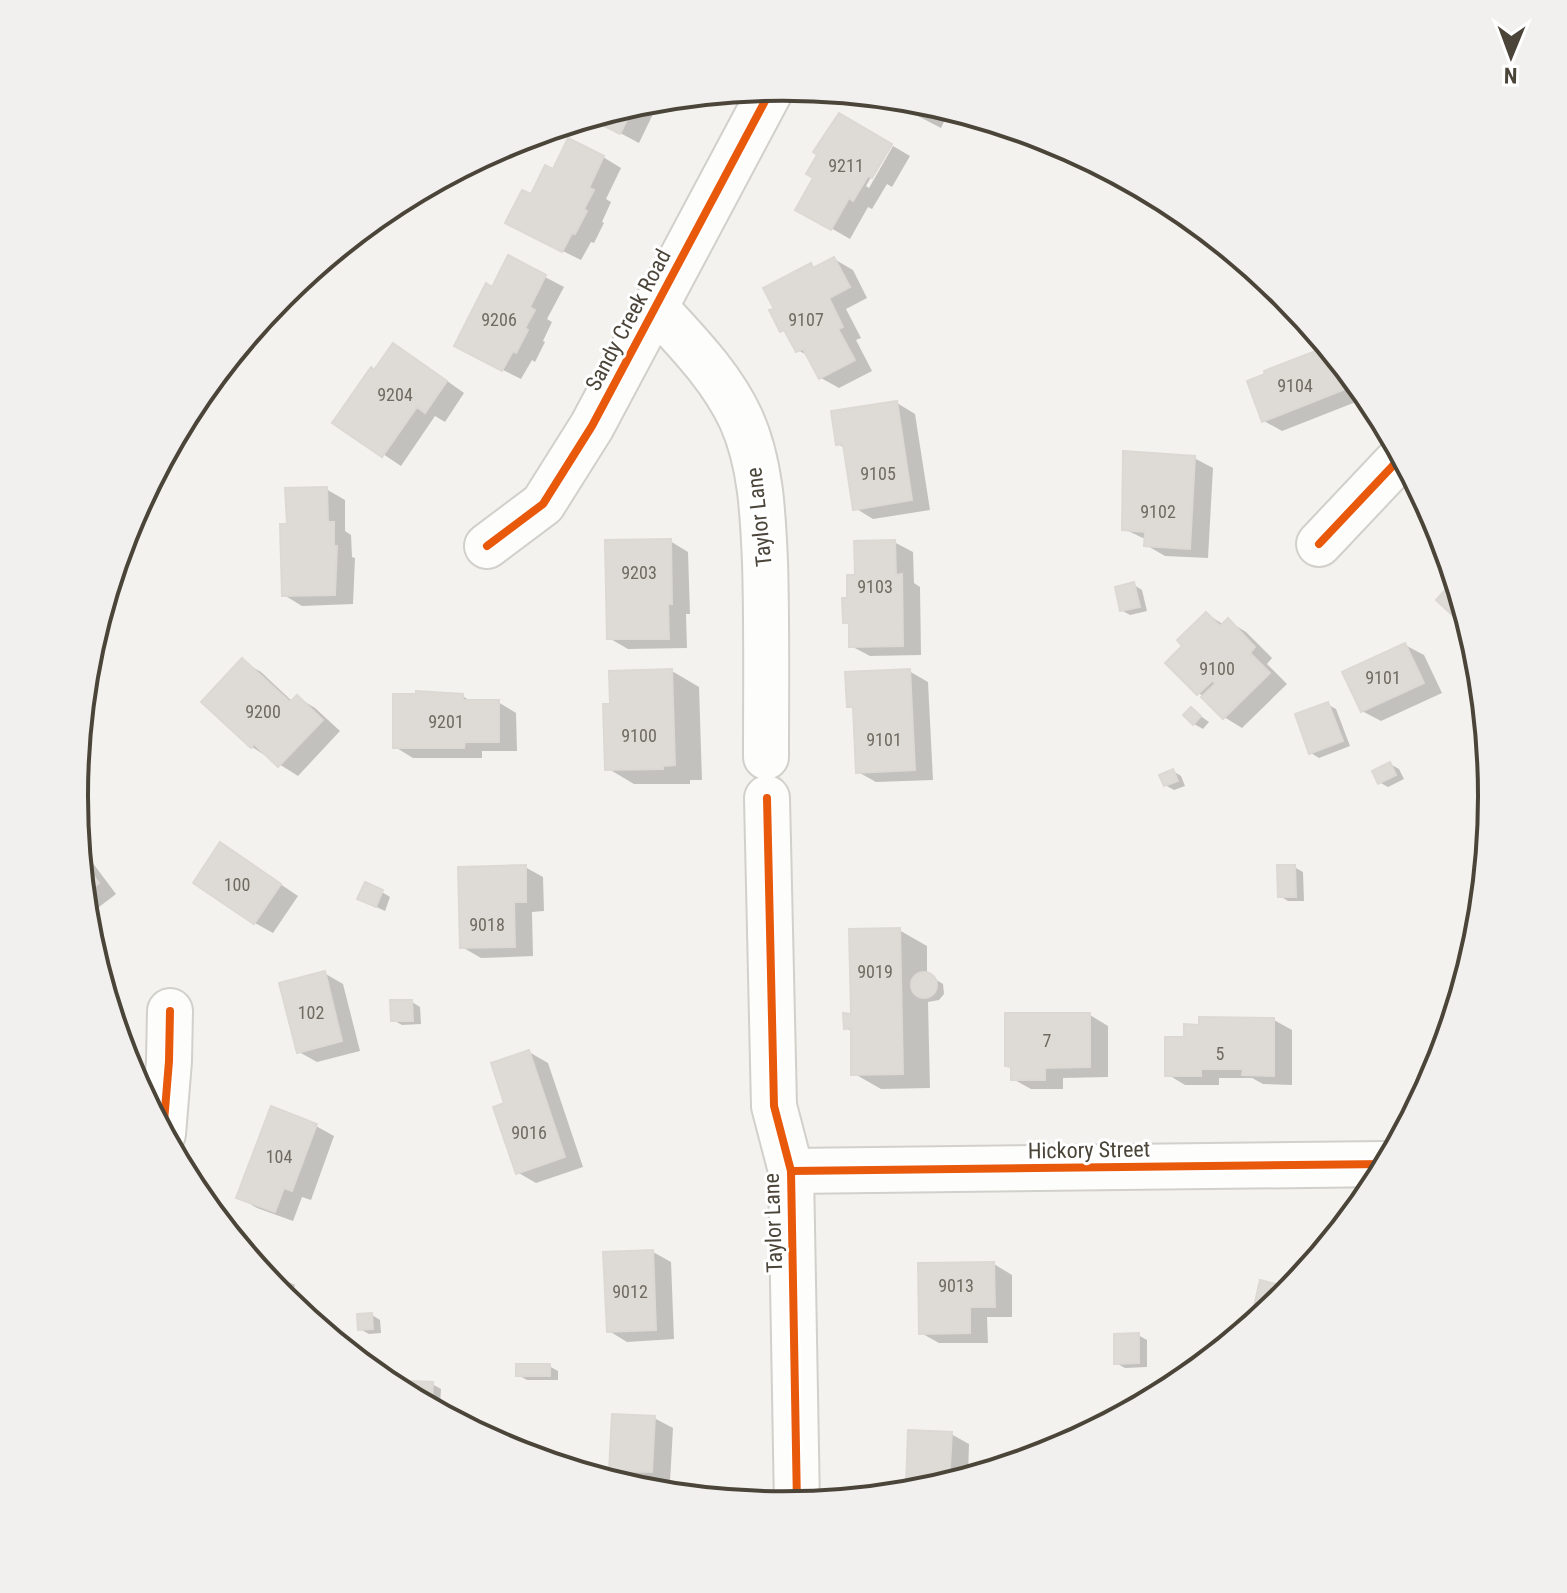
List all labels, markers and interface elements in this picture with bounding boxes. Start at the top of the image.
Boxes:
north arrow [1471,16,1551,96]
text: N [1504,63,1518,88]
house number: 9211 [828,155,864,176]
street label: Sandy Creek Road [580,245,676,395]
house number: 9206 [481,309,517,330]
house number: 9107 [788,309,824,330]
house number: 9104 [1277,375,1313,396]
house number: 9204 [377,384,413,405]
house number: 9105 [860,463,896,484]
street label: Taylor Lane [741,466,777,568]
house number: 9102 [1140,501,1176,522]
house number: 9203 [621,562,657,583]
house number: 9103 [857,576,893,597]
house number: 9100 [1199,658,1235,679]
house number: 9101 [1365,667,1401,688]
house number: 9200 [245,701,281,722]
house number: 9201 [428,711,464,732]
house number: 9100 [621,725,657,746]
house number: 9101 [866,729,902,750]
house number: 100 [224,874,250,895]
house number: 9018 [469,914,505,935]
house number: 9019 [857,961,893,982]
house number: 102 [298,1002,324,1023]
house number: 7 [1043,1030,1052,1051]
house number: 5 [1216,1043,1225,1064]
house number: 9016 [511,1122,547,1143]
street label: Hickory Street [1028,1136,1150,1164]
house number: 104 [266,1146,292,1167]
street label: Taylor Lane [759,1173,787,1273]
house number: 9013 [938,1275,974,1296]
house number: 9012 [612,1281,648,1302]

